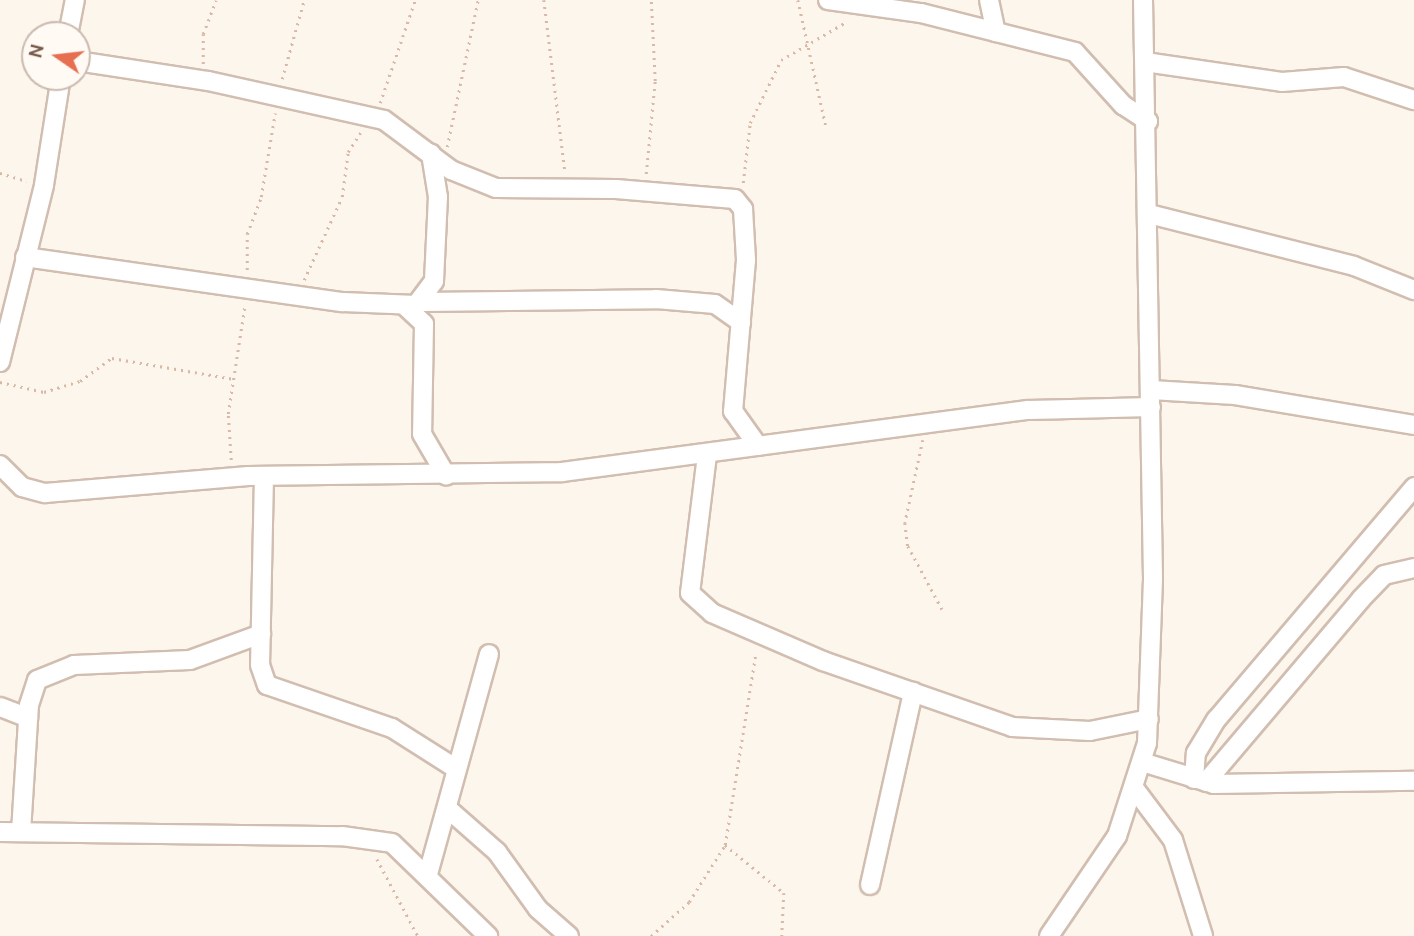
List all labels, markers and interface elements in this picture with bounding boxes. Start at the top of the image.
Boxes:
north arrow [21,21,91,91]
text: N [24,42,51,61]

